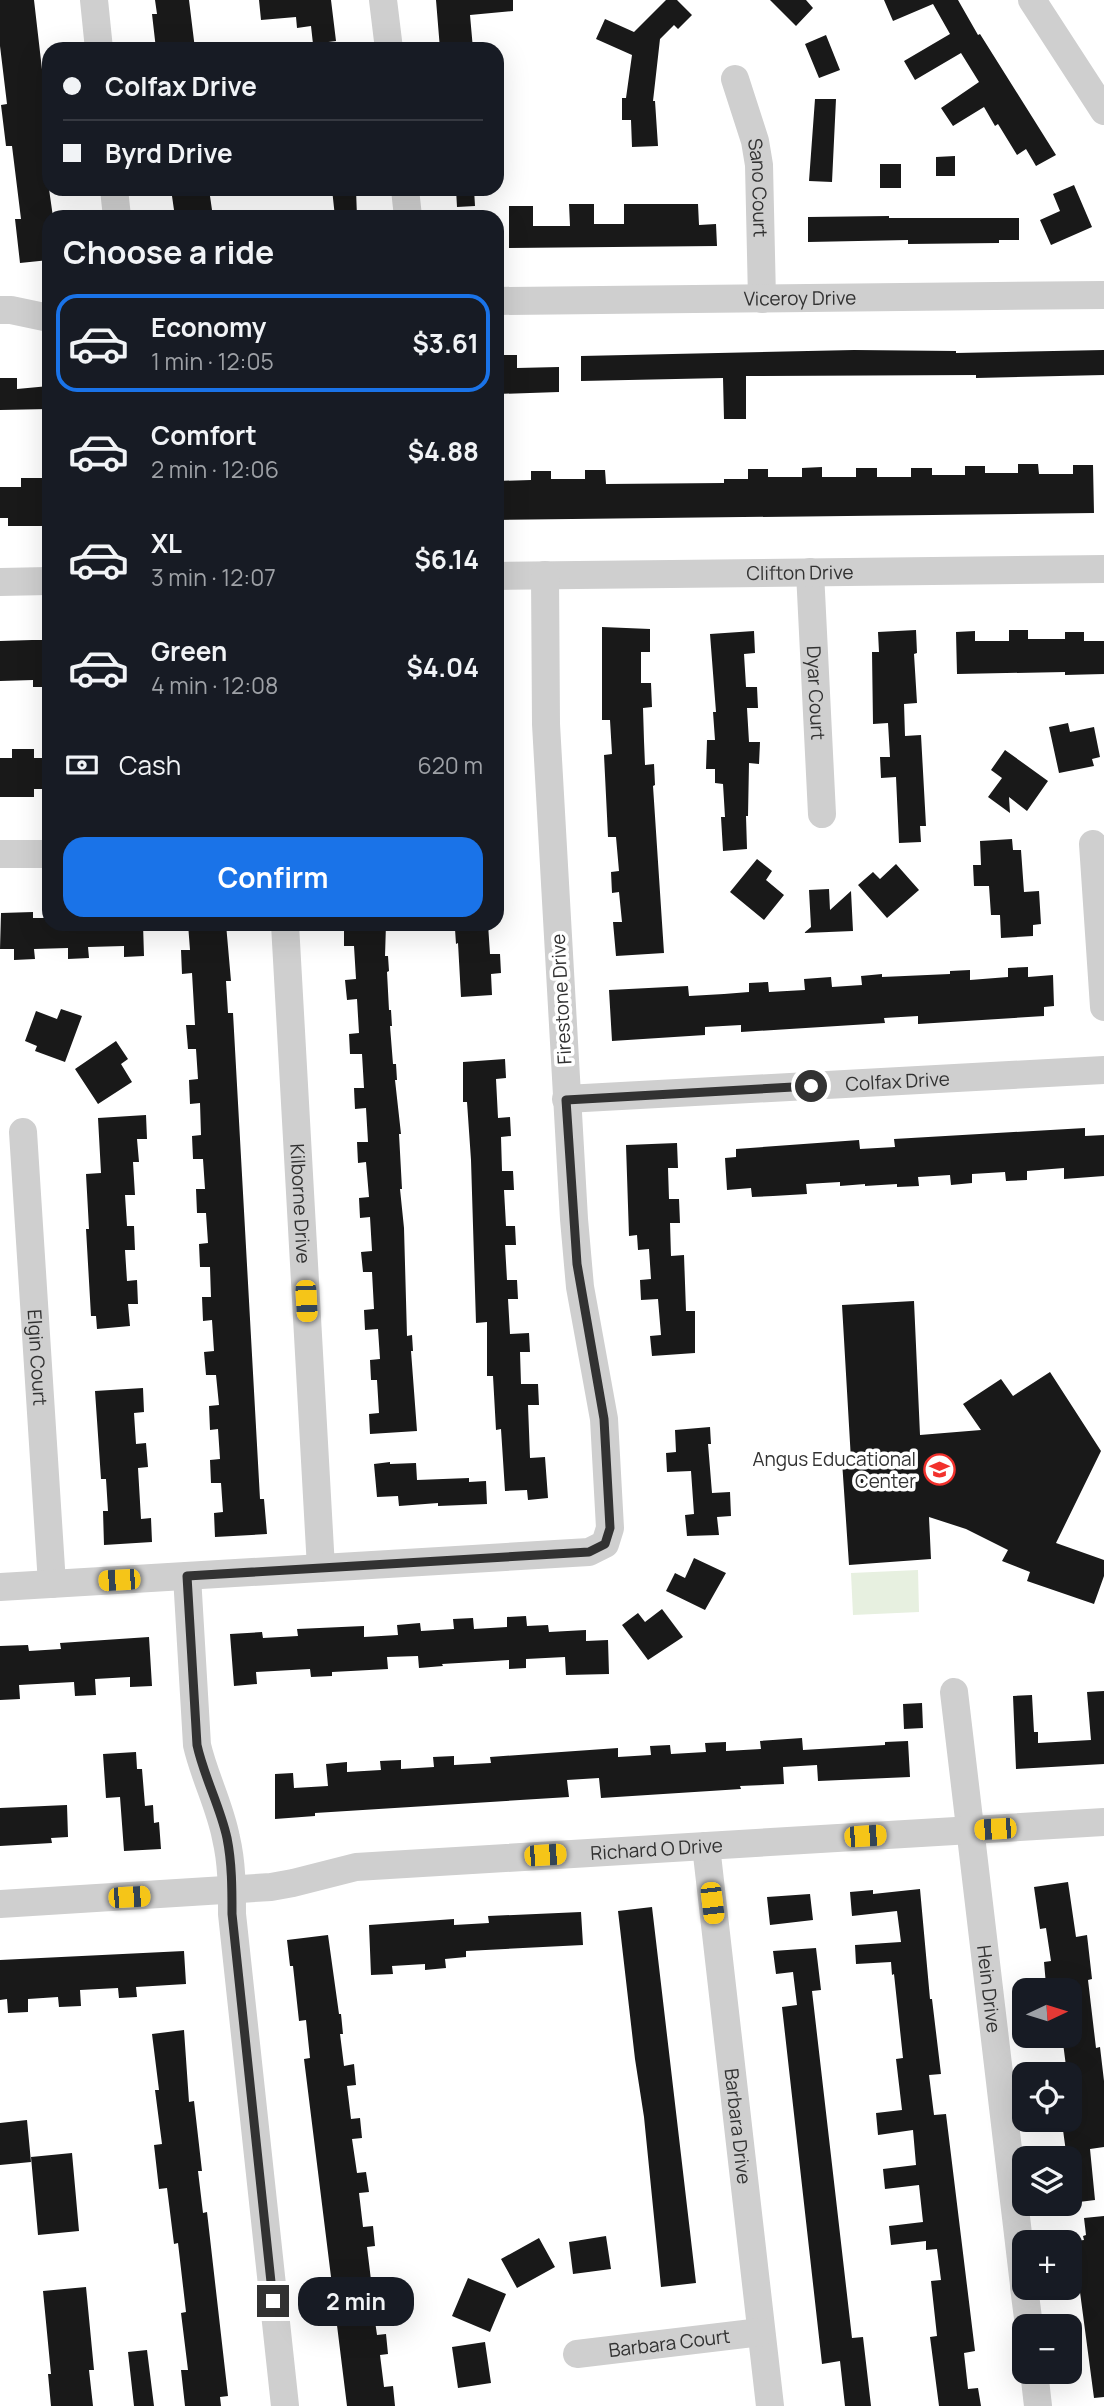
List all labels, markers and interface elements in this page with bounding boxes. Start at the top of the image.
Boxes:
text: Colfax Drive [105,68,257,104]
text: Byrd Drive [105,135,233,171]
street label: Sano Court [742,136,774,237]
text: Choose a ride [63,230,274,274]
street label: Viceroy Drive [744,284,856,312]
text: Economy [151,309,266,345]
icon: car [67,312,130,375]
text: $3.61 [413,325,479,361]
text: 1 min · 12:05 [151,345,274,377]
text: Comfort [151,417,257,453]
icon: car [67,420,130,483]
text: $4.88 [408,433,479,469]
text: 2 min · 12:06 [151,453,279,485]
text: XL [151,525,182,561]
icon: car [67,528,130,591]
text: $6.14 [415,541,479,577]
street label: Clifton Drive [746,559,854,586]
text: 3 min · 12:07 [151,561,276,593]
text: Green [151,633,227,669]
icon: car [67,636,130,699]
street label: Dyar Court [801,645,831,741]
text: $4.04 [407,649,479,685]
text: 4 min · 12:08 [151,669,278,701]
icon: cash [63,746,101,784]
text: Cash [119,747,181,783]
text: 620 m [417,749,483,781]
button: Confirm [63,837,483,917]
street label: Firestone Drive [545,933,577,1065]
street label: Colfax Drive [845,1065,950,1097]
route start [795,1070,827,1102]
street label: Kilborne Drive [284,1143,317,1264]
car [295,1279,318,1323]
street label: Elgin Court [21,1308,54,1407]
place label: Angus Educational Center [752,1446,916,1494]
school or university icon: Angus Educational Center [922,1453,956,1487]
car [98,1568,141,1592]
car [974,1817,1017,1841]
car [844,1824,887,1848]
street label: Richard O Drive [590,1832,724,1866]
car [524,1843,567,1867]
car [700,1881,725,1925]
car [108,1885,151,1909]
street label: Hein Drive [971,1944,1007,2034]
north arrow [1012,1978,1082,2048]
map controls [1012,1978,1082,2384]
button: locate [1012,2062,1082,2132]
street label: Barbara Drive [719,2067,758,2185]
button: layers [1012,2146,1082,2216]
button: + [1012,2230,1082,2300]
callout: 2 min [298,2276,413,2326]
route end [257,2285,289,2317]
text: 2 min [326,2285,386,2317]
button: − [1012,2314,1082,2384]
street label: Barbara Court [607,2323,732,2363]

